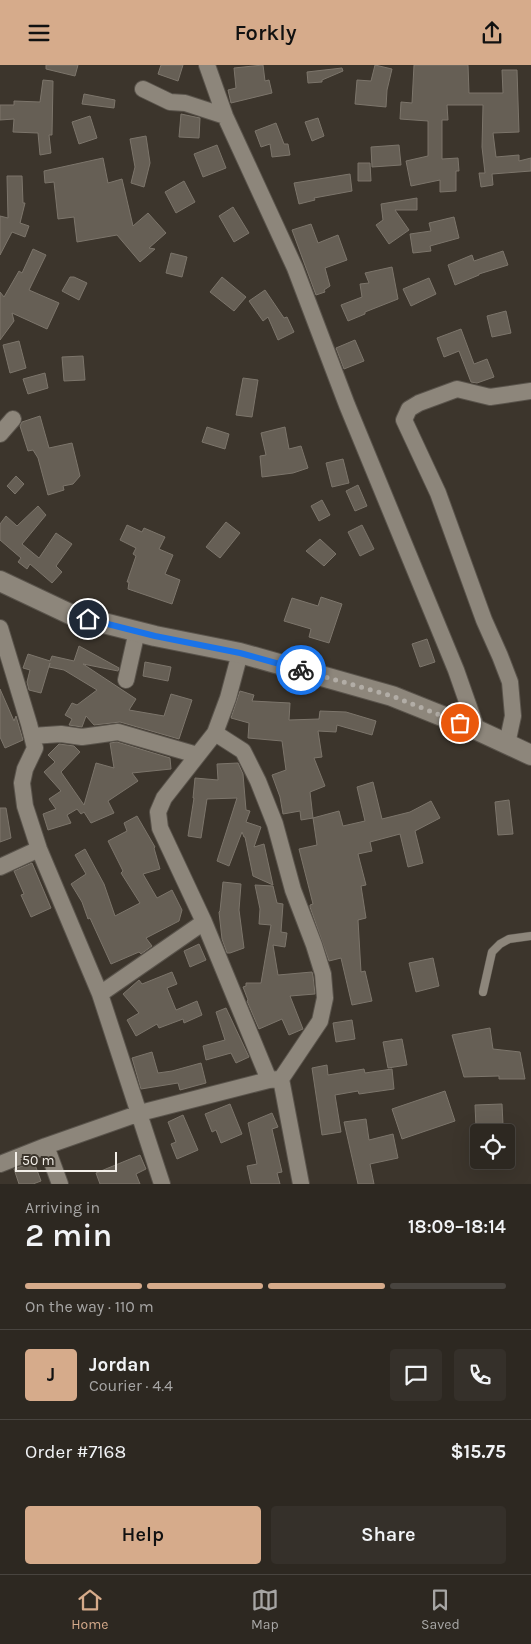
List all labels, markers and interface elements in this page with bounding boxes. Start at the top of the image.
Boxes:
icon: menu [25,19,53,47]
icon: share [478,19,506,47]
text: Forkly [234,20,297,46]
pin [67,598,109,640]
icon: home [74,605,102,633]
courier [276,645,326,695]
icon: bike [287,656,315,684]
pin [439,702,481,744]
icon: bag [446,709,474,737]
map controls [470,1124,515,1169]
button: locate [470,1124,515,1169]
scale bar [15,1149,118,1172]
text: 50 m [22,1152,55,1169]
text: Arriving in [25,1198,100,1217]
text: 18:09–18:14 [408,1216,506,1238]
text: 2 min [25,1217,112,1254]
text: On the way · 110 m [25,1297,154,1316]
button: chat [390,1349,442,1401]
button: phone [454,1349,506,1401]
text: Jordan [89,1354,150,1376]
text: J [47,1364,55,1386]
text: Courier · 4.4 [89,1376,173,1395]
text: Order #7168 [25,1441,126,1463]
text: $15.75 [450,1441,506,1463]
button: Help [25,1506,261,1564]
button: Share [271,1506,506,1564]
tab: Home [71,1586,108,1633]
tab: Map [251,1586,279,1633]
tab: Saved [421,1586,460,1633]

